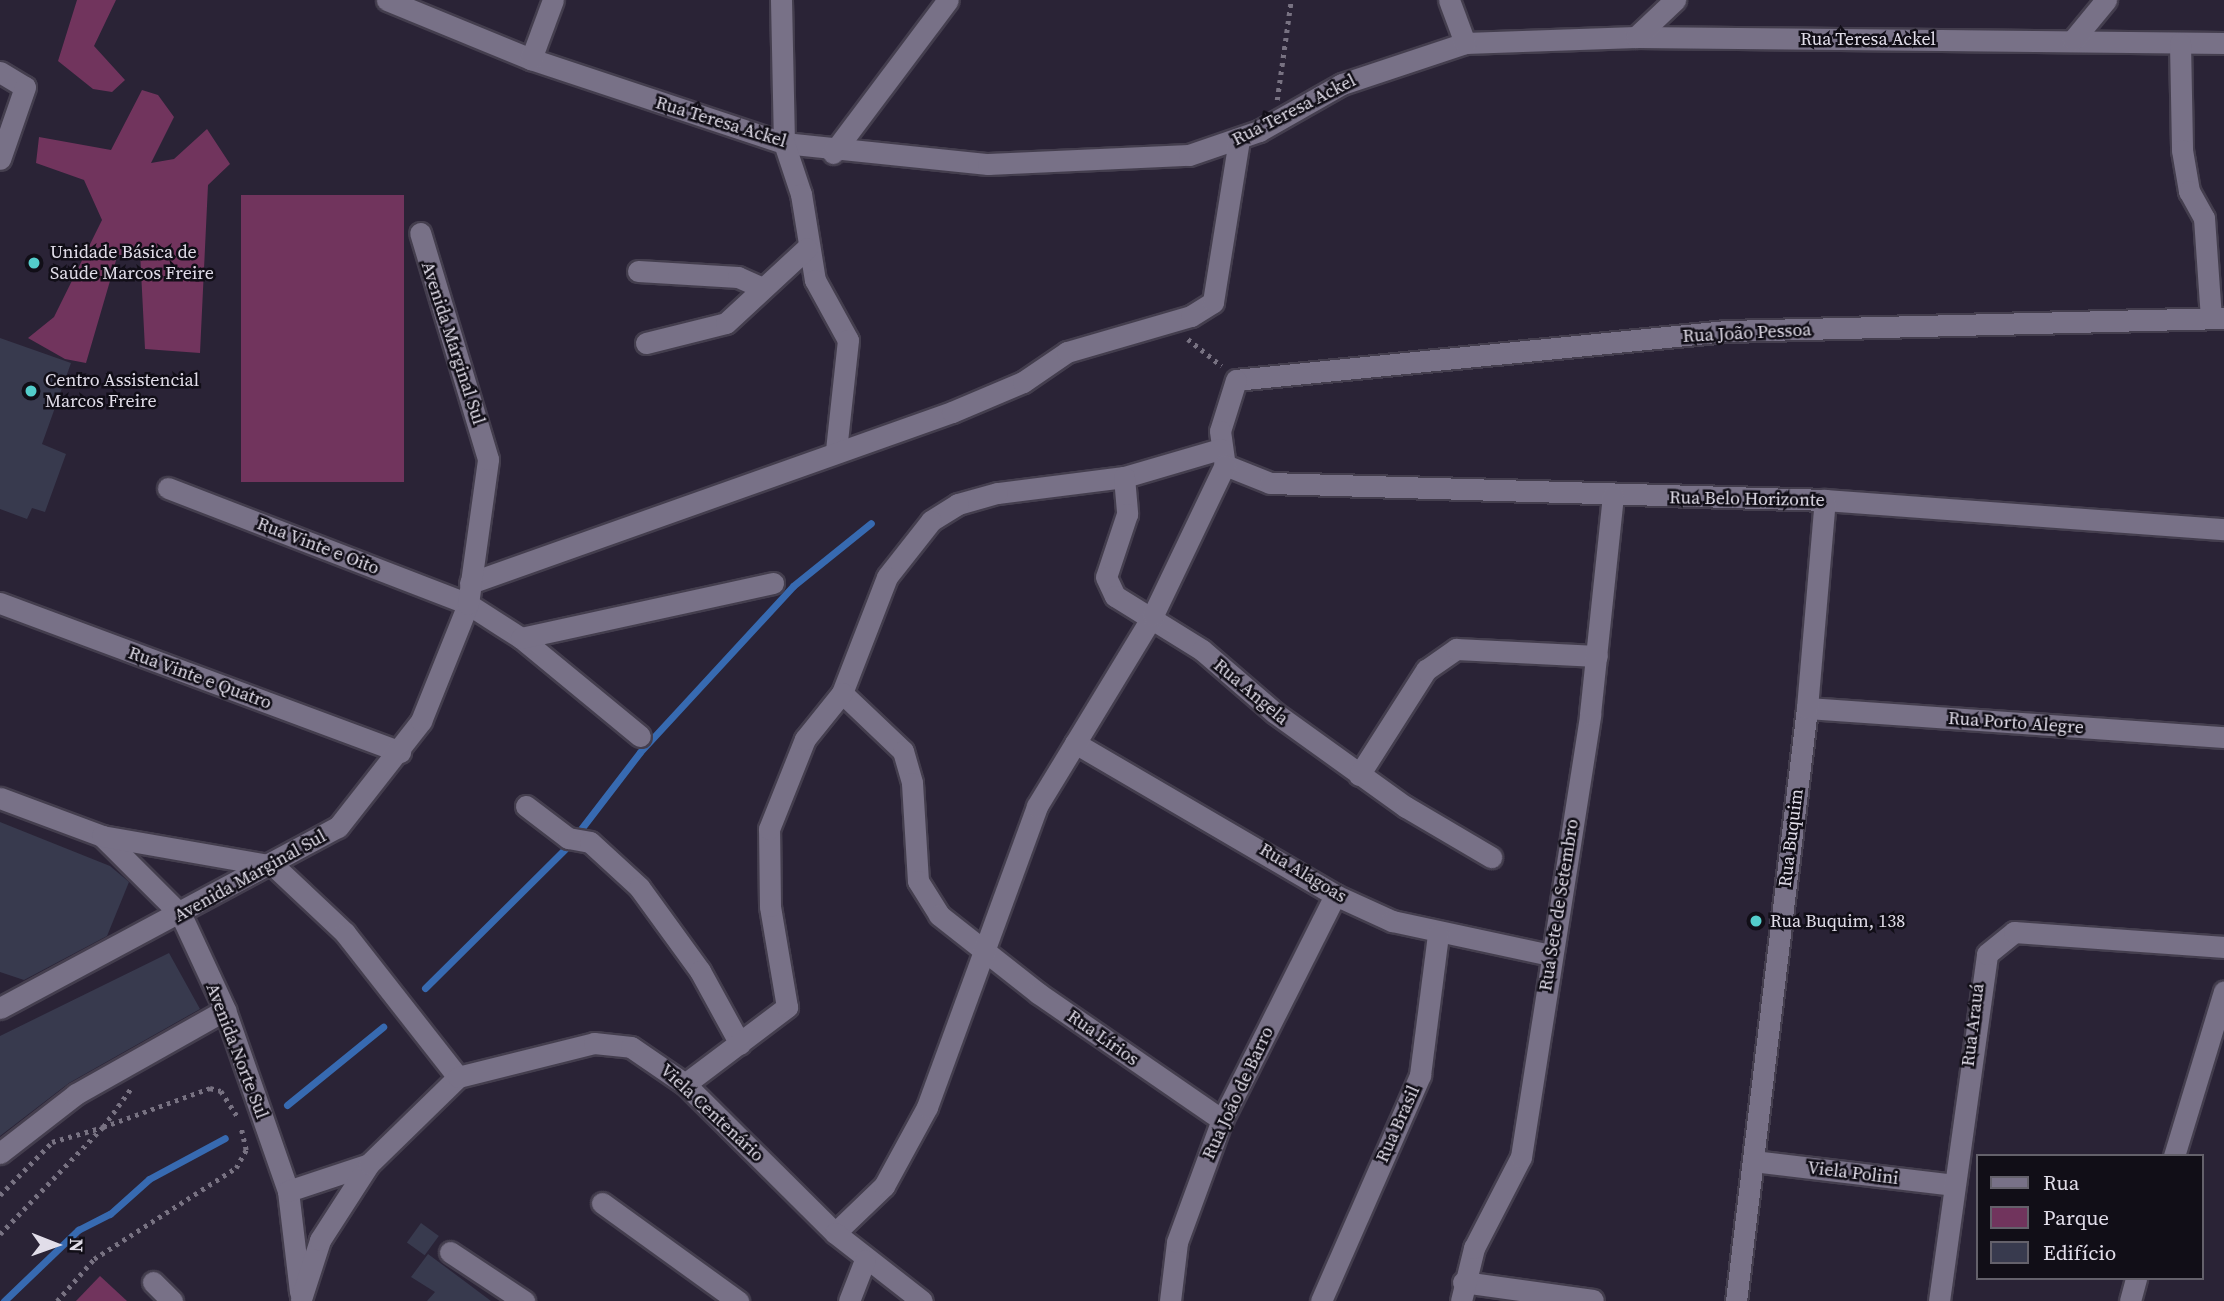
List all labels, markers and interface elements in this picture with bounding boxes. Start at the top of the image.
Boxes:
street label: Rua Teresa Ackel [1800,28,1936,50]
street label: Rua Teresa Ackel [1229,70,1359,150]
street label: Rua Teresa Ackel [653,92,789,152]
place label: Unidade Básica de Saúde Marcos Freire [50,242,214,284]
marker: Unidade Básica de Saúde Marcos Freire [24,253,44,273]
street label: Avenida Marginal Sul [416,259,490,427]
street label: Rua João Pessoa [1682,319,1812,347]
place label: Centro Assistencial Marcos Freire [45,370,199,412]
marker: Centro Assistencial Marcos Freire [23,383,39,399]
street label: Rua Belo Horizonte [1669,487,1825,511]
street label: Rua Vinte e Oito [254,513,382,579]
street label: Rua Vinte e Quatro [125,642,275,714]
street label: Rua Angela [1209,655,1293,729]
street label: Rua Porto Alegre [1948,707,2084,739]
street label: Rua Buquim [1774,788,1808,888]
street label: Rua Sete de Setembro [1535,817,1583,993]
street label: Avenida Marginal Sul [170,825,330,927]
street label: Rua Alagoas [1256,839,1350,907]
place label: Rua Buquim, 138 [1770,910,1905,932]
marker: Rua Buquim, 138 [1748,913,1764,929]
street label: Avenida Norte Sul [201,980,273,1122]
street label: Rua Arauá [1957,982,1989,1068]
street label: Rua Lírios [1063,1006,1143,1070]
street label: Rua João de Barro [1198,1023,1278,1163]
street label: Viela Centenário [656,1060,768,1166]
street label: Rua Brasil [1371,1082,1425,1166]
legend [1976,1154,2203,1280]
street label: Viela Polini [1806,1157,1900,1189]
text: Rua [2043,1168,2079,1197]
text: Parque [2043,1203,2109,1232]
north arrow [21,1210,91,1280]
text: N [64,1238,90,1253]
text: Edifício [2043,1238,2116,1267]

